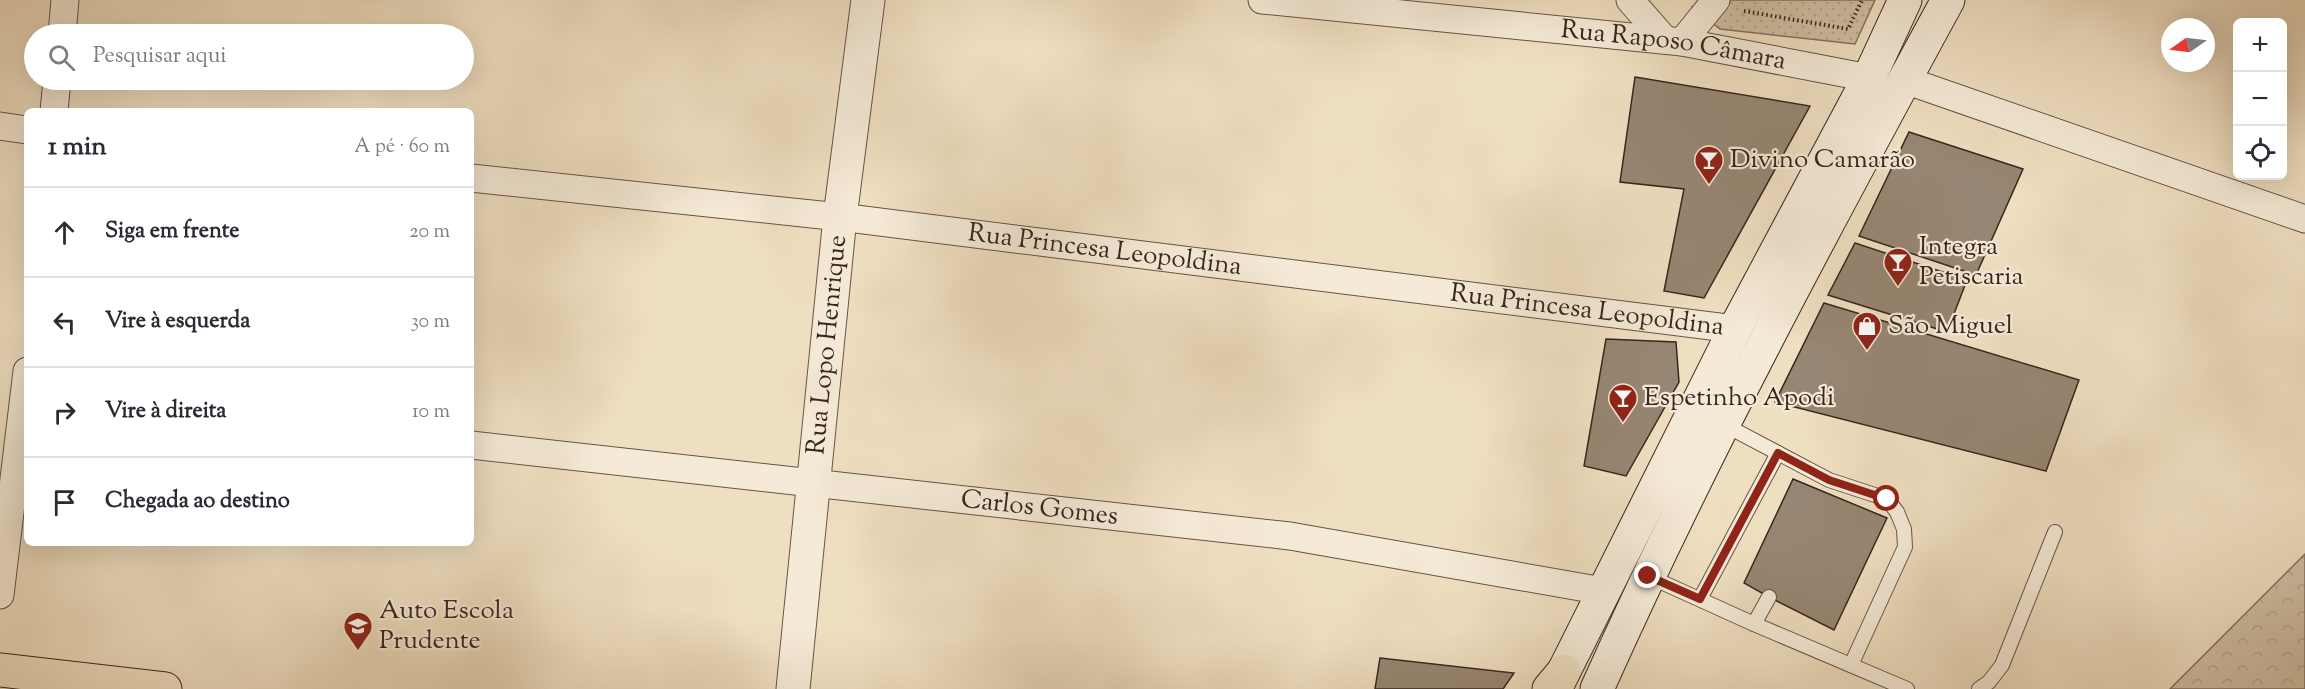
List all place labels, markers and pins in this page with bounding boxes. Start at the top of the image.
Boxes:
place label: Divino Camarão [1730,142,1915,179]
bar icon: Divino Camarão [1693,144,1725,186]
place label: Integra Petiscaria [1919,229,2024,296]
bar icon: Integra Petiscaria [1882,246,1914,288]
place label: São Miguel [1888,308,2013,345]
shop icon: São Miguel [1851,310,1883,352]
place label: Espetinho Apodi [1644,380,1834,417]
bar icon: Espetinho Apodi [1607,382,1639,424]
place label: Auto Escola Prudente [379,593,514,660]
school or university icon: Auto Escola Prudente [342,610,374,652]

